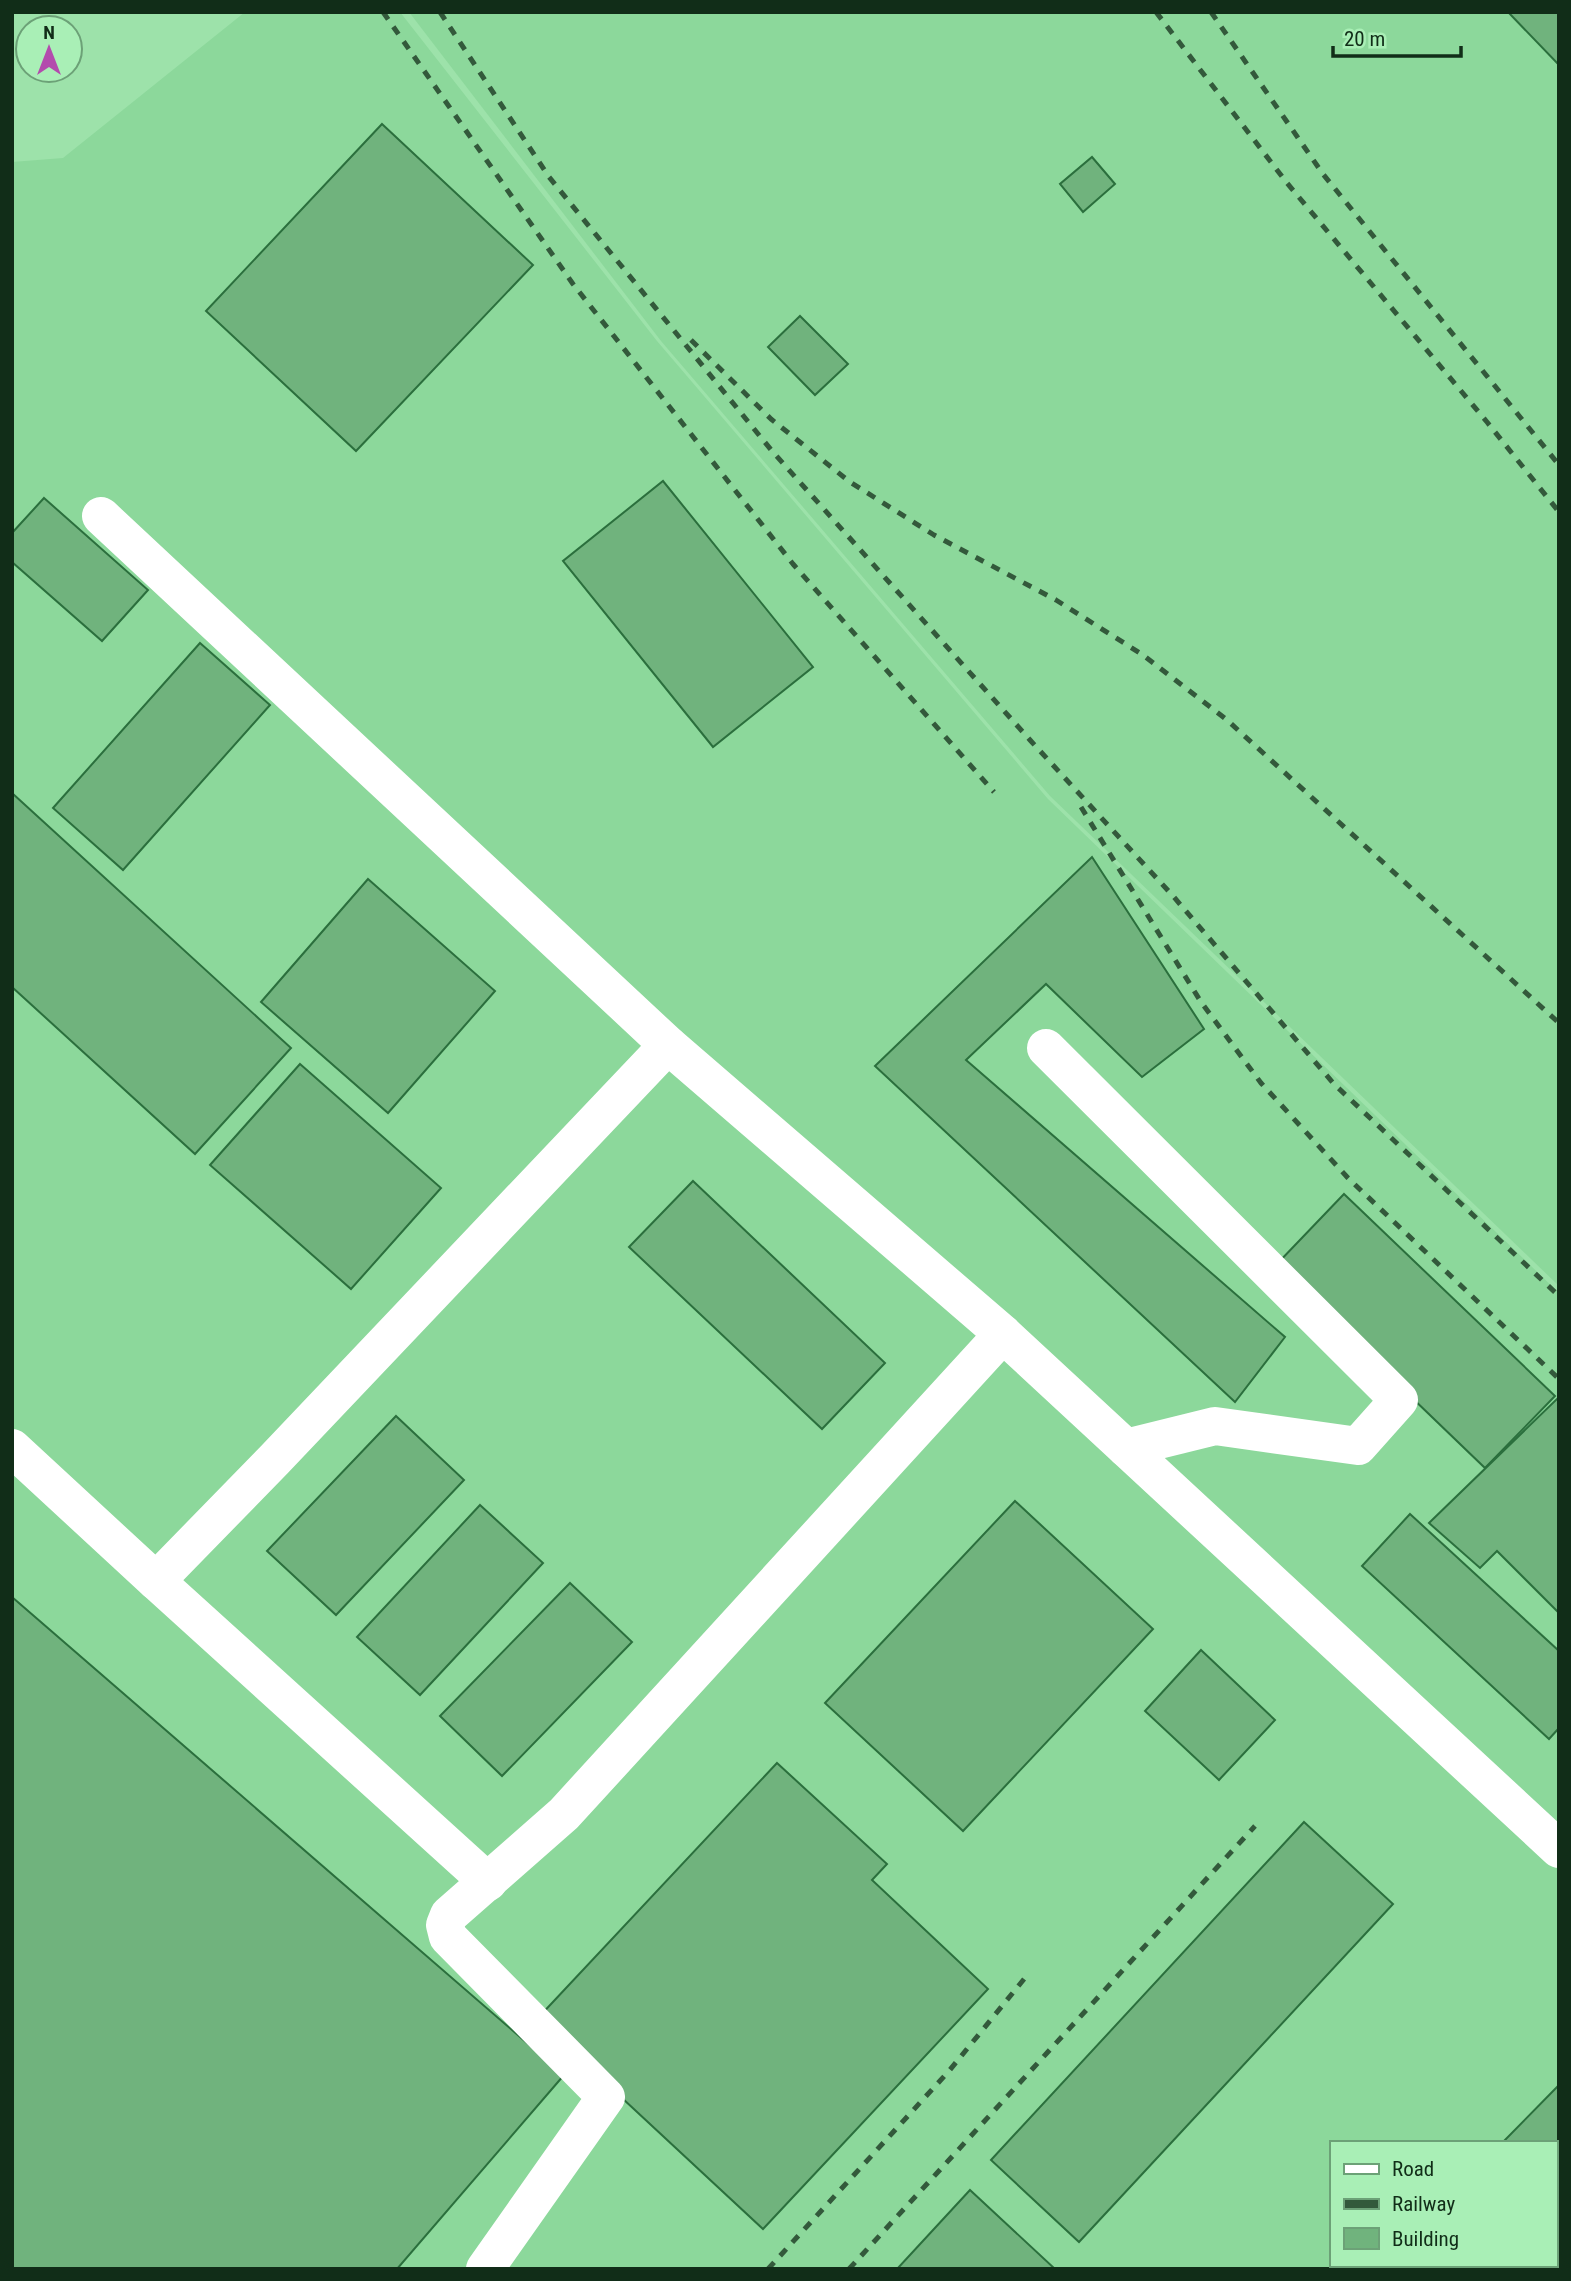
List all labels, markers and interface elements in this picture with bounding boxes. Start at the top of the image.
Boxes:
north arrow [14,14,84,84]
scale bar [1333,14,1461,58]
text: N [43,21,55,44]
text: 20 m [1344,27,1385,51]
legend [1330,2141,1557,2267]
text: Road [1392,2157,1434,2181]
text: Railway [1392,2192,1455,2216]
text: Building [1392,2227,1459,2251]

